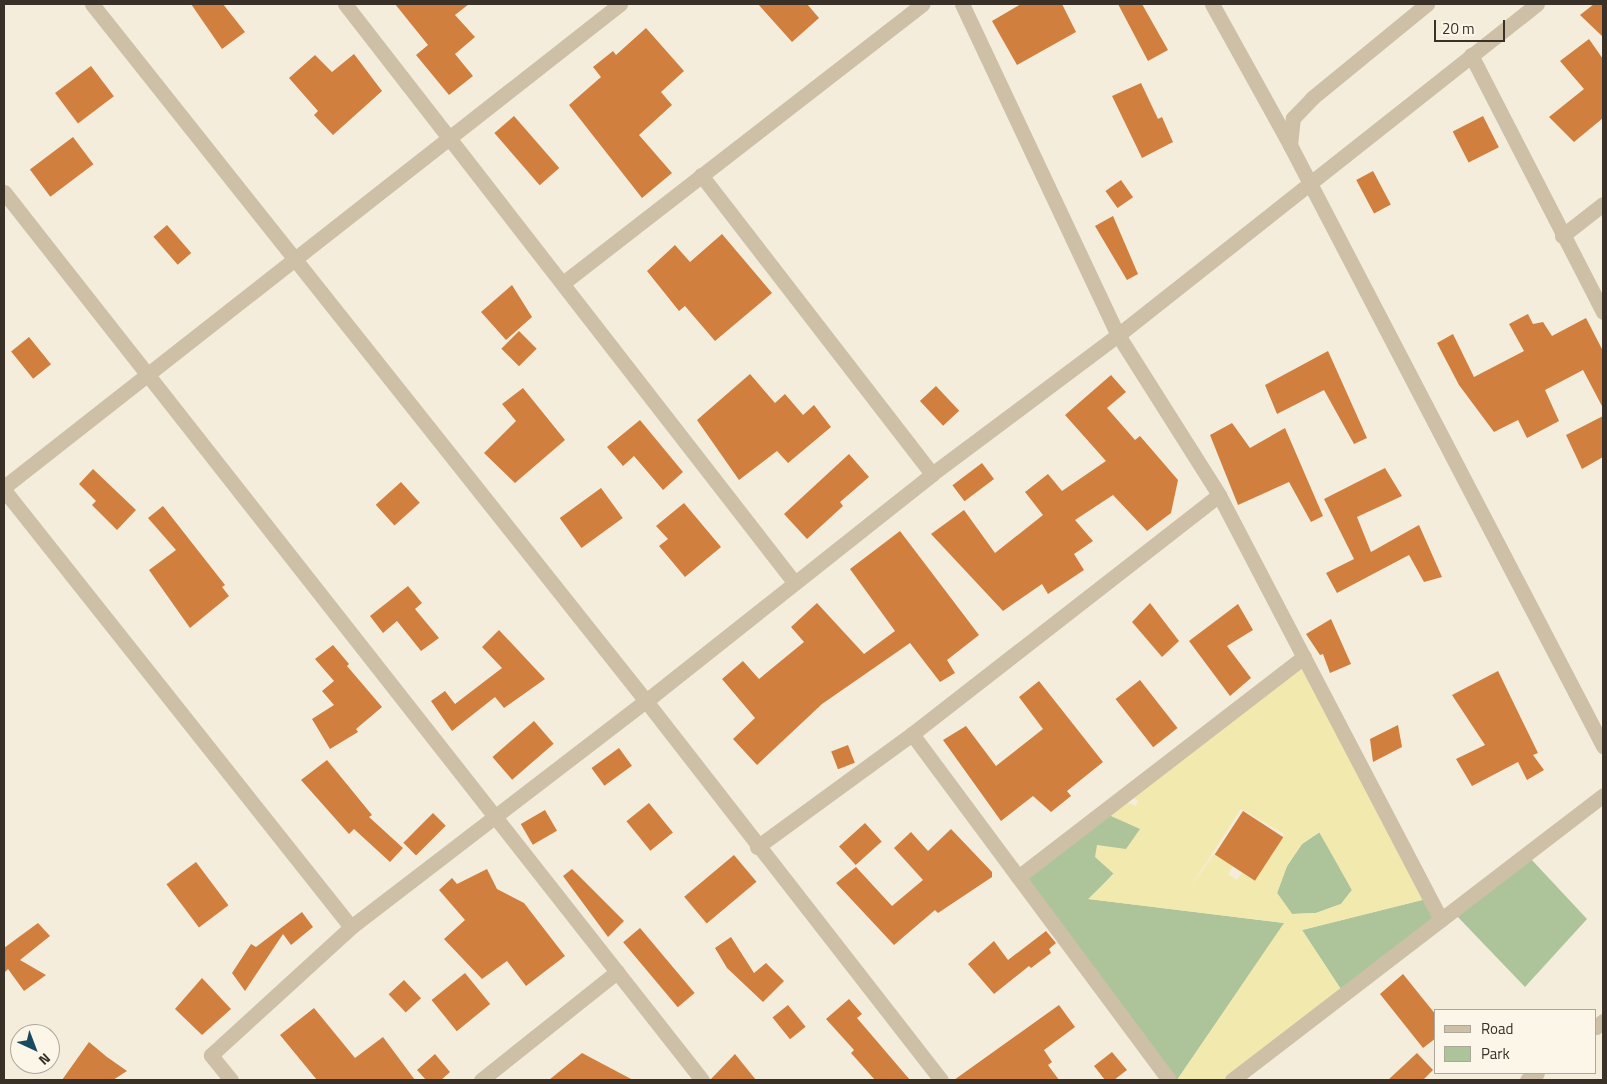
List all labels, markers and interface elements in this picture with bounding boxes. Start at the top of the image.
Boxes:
scale bar [1437,10,1508,42]
text: 20 m [1442,17,1475,40]
legend [1434,1009,1597,1074]
text: Road [1481,1017,1513,1040]
north arrow [10,1024,60,1074]
text: Park [1481,1042,1510,1065]
text: N [34,1049,56,1071]

